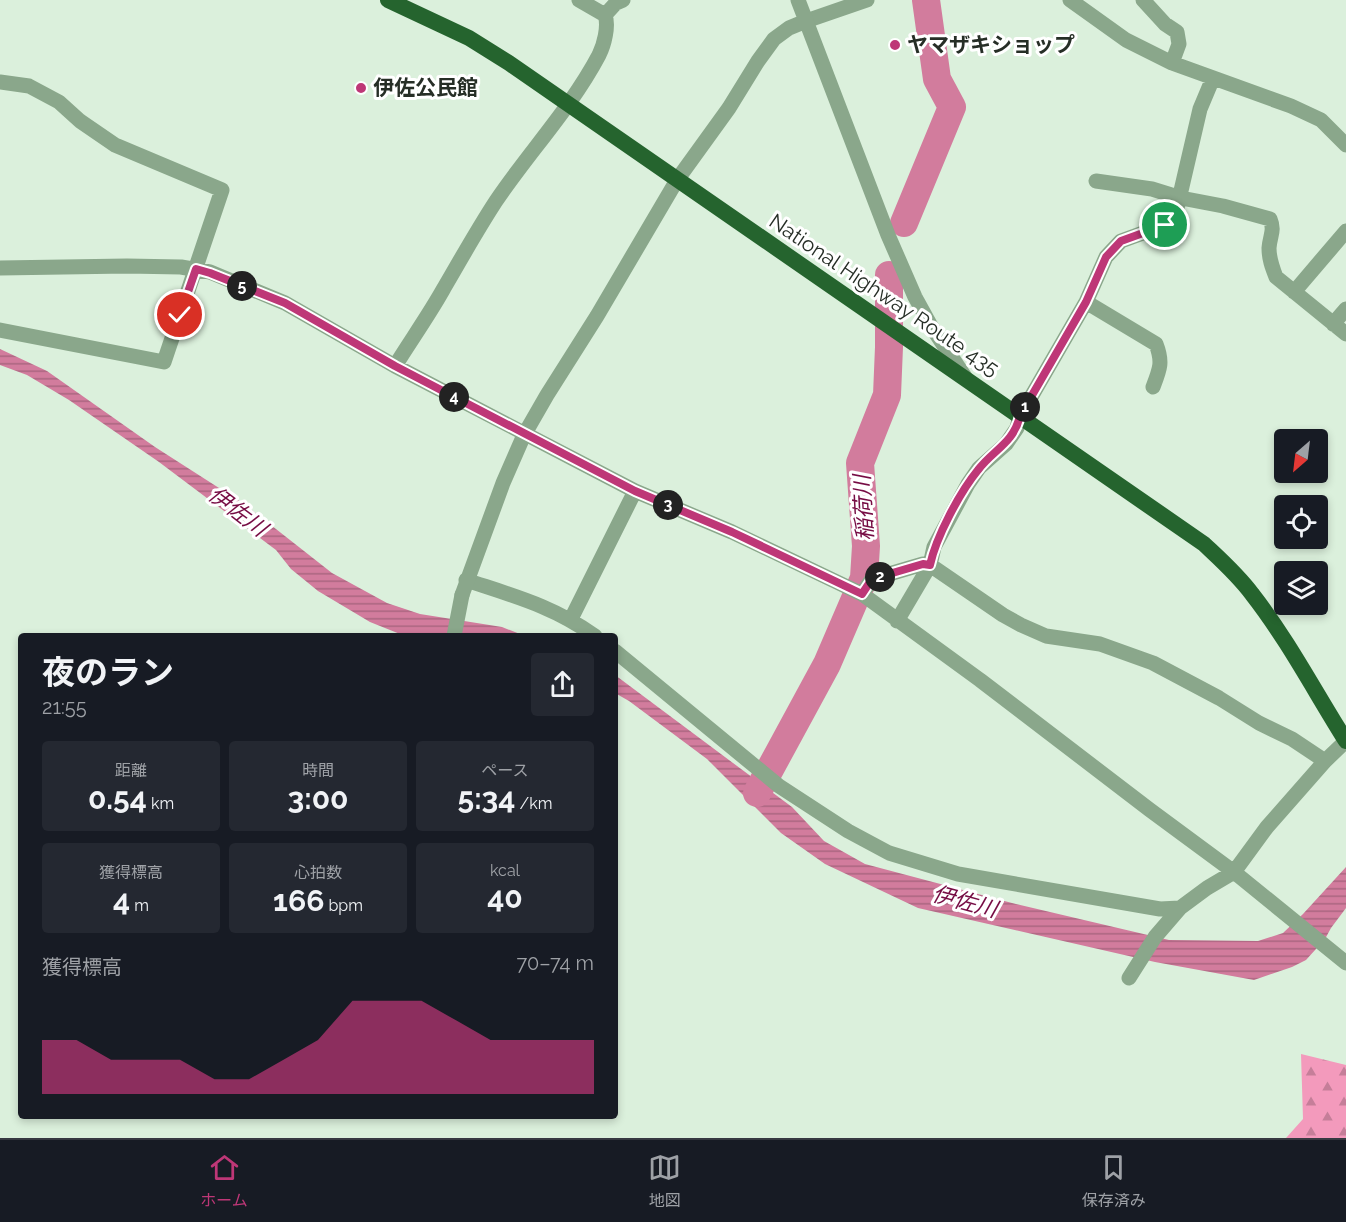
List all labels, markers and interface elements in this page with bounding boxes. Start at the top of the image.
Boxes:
place label: ヤマザキショップ [907,32,1075,57]
marker: ヤマザキショップ [888,38,902,52]
place label: 伊佐公民館 [373,75,478,100]
marker: 伊佐公民館 [354,81,368,95]
pin [1139,199,1190,250]
street label: National Highway Route 435 [765,208,1004,381]
icon: arrive [1148,208,1181,241]
pin: 5 [227,271,257,301]
text: 5 [238,276,246,295]
pin [154,289,205,340]
icon: check [163,298,196,331]
pin: 4 [439,382,469,412]
text: 4 [449,387,459,406]
pin: 1 [1010,392,1040,422]
text: 1 [1021,397,1029,416]
north arrow [1274,429,1328,483]
map controls [1274,429,1328,615]
water label: 稲荷川 [848,472,878,542]
water label: 伊佐川 [204,481,274,542]
pin: 3 [653,490,683,520]
text: 3 [664,495,672,514]
button: locate [1274,495,1328,549]
button: layers [1274,561,1328,615]
pin: 2 [865,562,895,592]
text: 2 [875,567,885,586]
text: 夜のラン [42,653,174,692]
button: share [531,653,594,716]
text: 21:55 [42,695,87,719]
text: 距離 [115,761,147,780]
text: 時間 [302,761,334,780]
text: ペース [481,761,529,780]
text: 0.54 [88,781,147,816]
text: 3:00 [288,781,349,816]
text: 5:34 [458,781,515,816]
text: km [147,794,174,813]
text: /km [515,794,552,813]
text: kcal [490,861,520,880]
text: 獲得標高 [99,863,163,882]
text: 心拍数 [294,863,342,882]
text: 40 [487,880,523,915]
water label: 伊佐川 [930,880,1002,923]
text: 4 [113,883,130,918]
text: 166 [273,883,324,918]
text: m [130,896,149,915]
text: bpm [324,896,363,915]
text: 70–74 m [516,951,594,975]
text: 獲得標高 [42,955,122,979]
tab: ホーム [200,1151,248,1211]
tab: 地図 [648,1151,681,1211]
tab: 保存済み [1082,1151,1146,1211]

